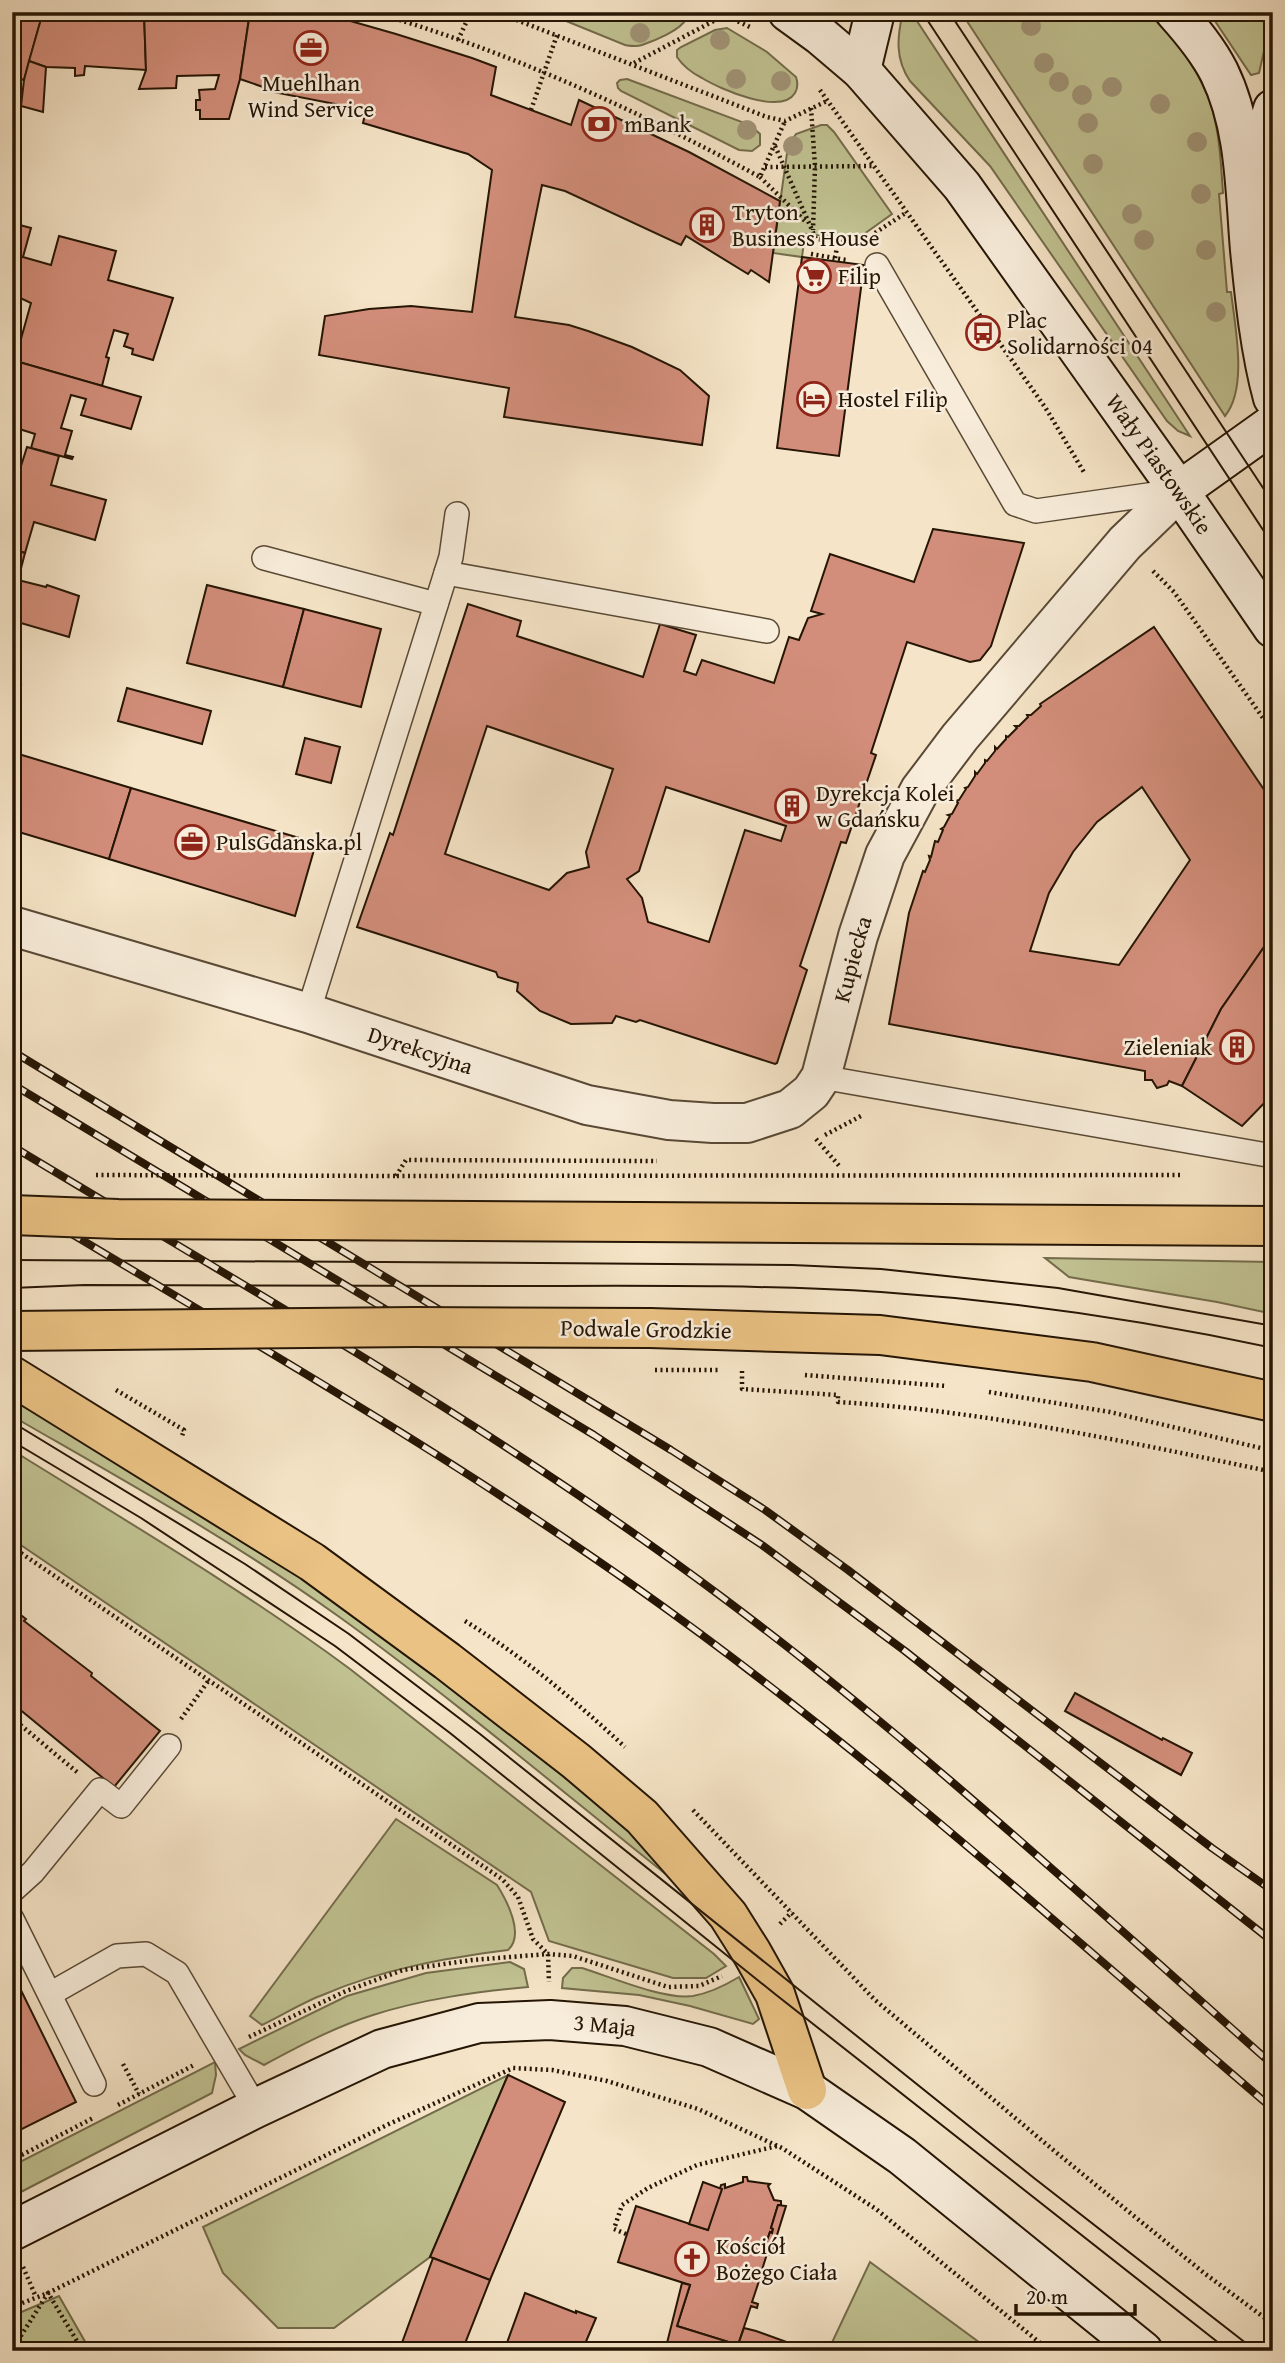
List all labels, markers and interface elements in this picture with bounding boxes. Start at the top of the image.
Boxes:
office icon: Muehlhan Wind Service [292,29,330,67]
place label: Muehlhan Wind Service [248,66,374,125]
bank icon: mBank [580,105,618,143]
place label: mBank [624,107,692,140]
place label: Tryton Business House [732,195,879,254]
building icon: Tryton Business House [688,206,726,244]
supermarket icon: Filip [795,257,833,295]
place label: Filip [838,259,881,292]
place label: Plac Solidarności 04 [1007,303,1153,362]
bus stop icon: Plac Solidarności 04 [964,314,1002,352]
hotel icon: Hostel Filip [795,380,833,418]
place label: Hostel Filip [838,382,948,415]
street label: Wały Piastowskie [1099,386,1221,541]
place label: Dyrekcja Kolei w Gdańsku [816,776,954,835]
building icon: Dyrekcja Kolei w Gdańsku [773,787,811,825]
office icon: PulsGdanska.pl [173,823,211,861]
place label: PulsGdanska.pl [216,825,362,858]
street label: Kupiecka [824,911,880,1006]
street label: Dyrekcyjna [364,1017,478,1082]
building icon: Zieleniak [1218,1028,1256,1066]
place label: Zieleniak [1123,1030,1212,1063]
street label: Podwale Grodzkie [560,1311,732,1346]
street label: 3 Maja [572,2005,640,2044]
place label: Kościół Bożego Ciała [716,2229,837,2288]
church icon: Kościół Bożego Ciała [673,2240,711,2278]
scale bar [1016,2272,1134,2316]
text: 20 m [1026,2281,1068,2312]

